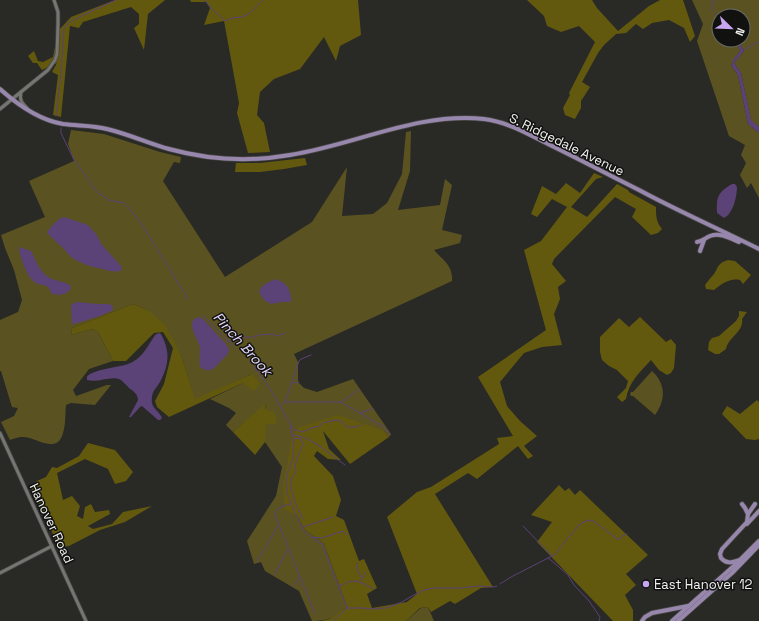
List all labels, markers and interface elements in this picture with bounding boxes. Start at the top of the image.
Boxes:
north arrow [711,8,751,48]
text: N [732,26,748,38]
street label: S. Ridgedale Avenue [507,109,627,180]
water label: Pinch Brook [210,308,277,381]
street label: Hanover Road [26,480,77,566]
place label: East Hanover 12 [654,576,753,593]
marker: East Hanover 12 [641,579,651,589]

